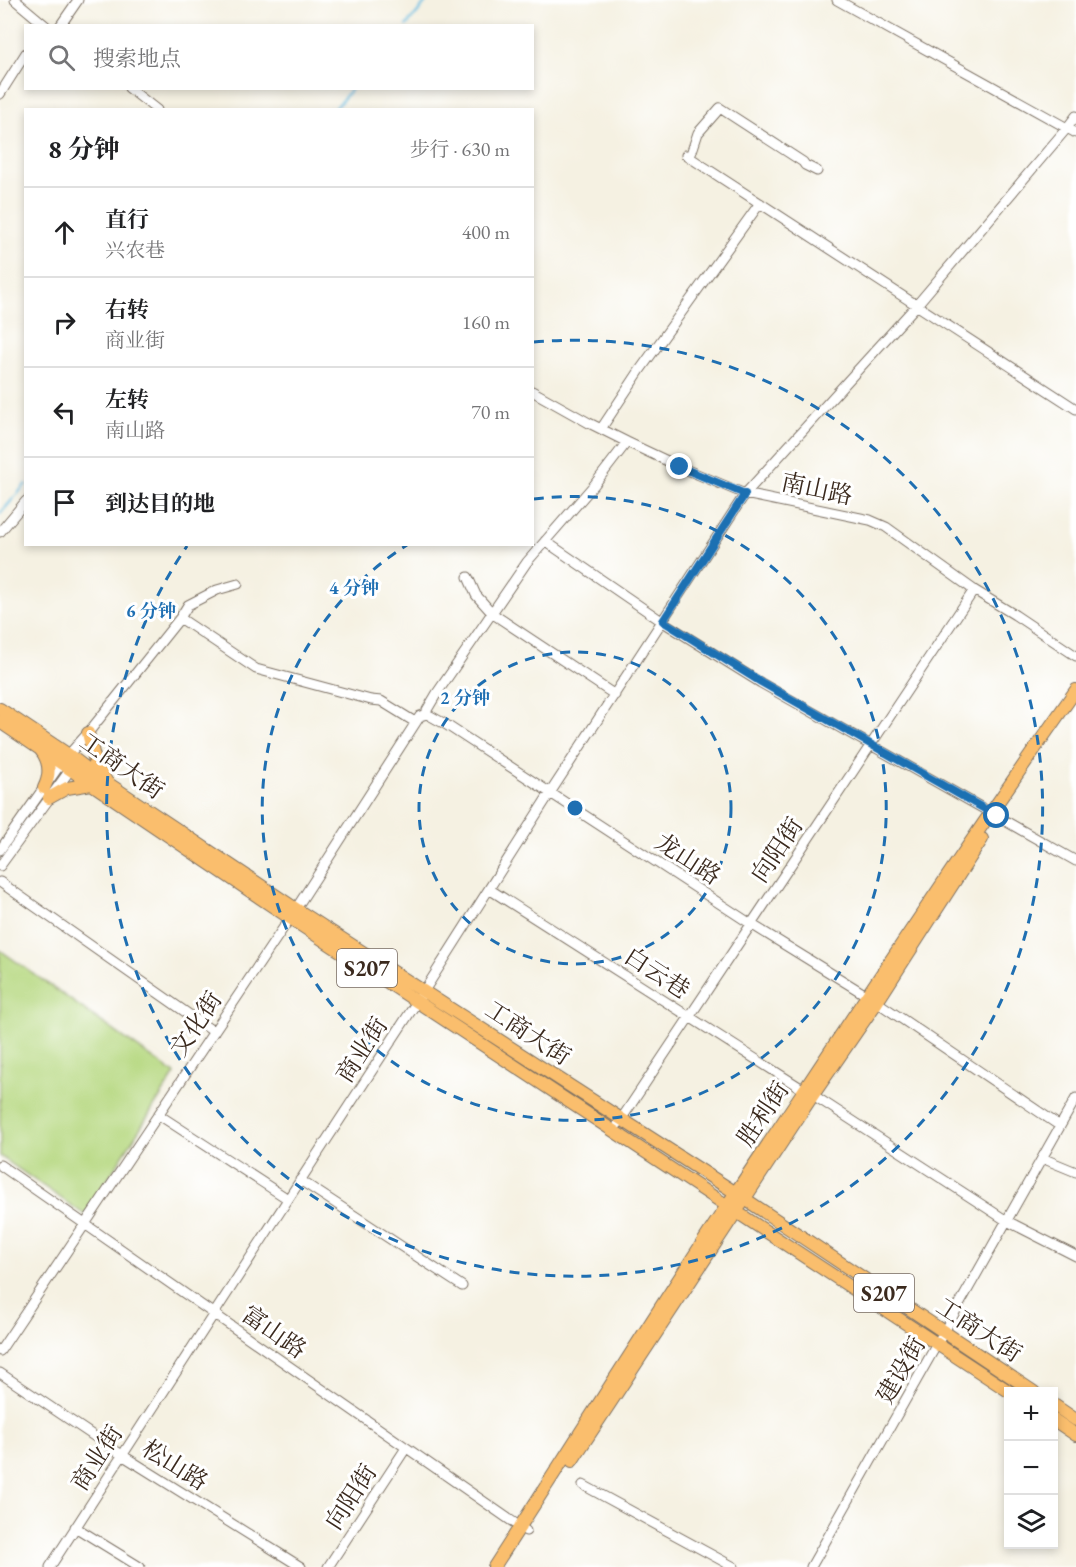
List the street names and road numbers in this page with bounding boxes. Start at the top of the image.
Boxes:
street label: 南山路 [779,466,856,511]
street label: 工商大街 [74,725,170,806]
street label: 向阳街 [744,811,810,888]
street label: 龙山路 [650,826,727,891]
street label: 白云巷 [619,940,696,1005]
road number: S207 [337,949,397,987]
street label: 文化街 [163,985,229,1062]
street label: 工商大街 [480,993,577,1072]
street label: 商业街 [329,1011,394,1088]
street label: 胜利街 [730,1075,796,1152]
road number: S207 [854,1274,914,1312]
street label: 工商大街 [931,1290,1028,1369]
street label: 富山路 [236,1298,313,1365]
street label: 建设街 [869,1331,932,1409]
street label: 商业街 [64,1419,129,1496]
street label: 松山路 [137,1432,214,1497]
street label: 向阳街 [318,1458,383,1535]

